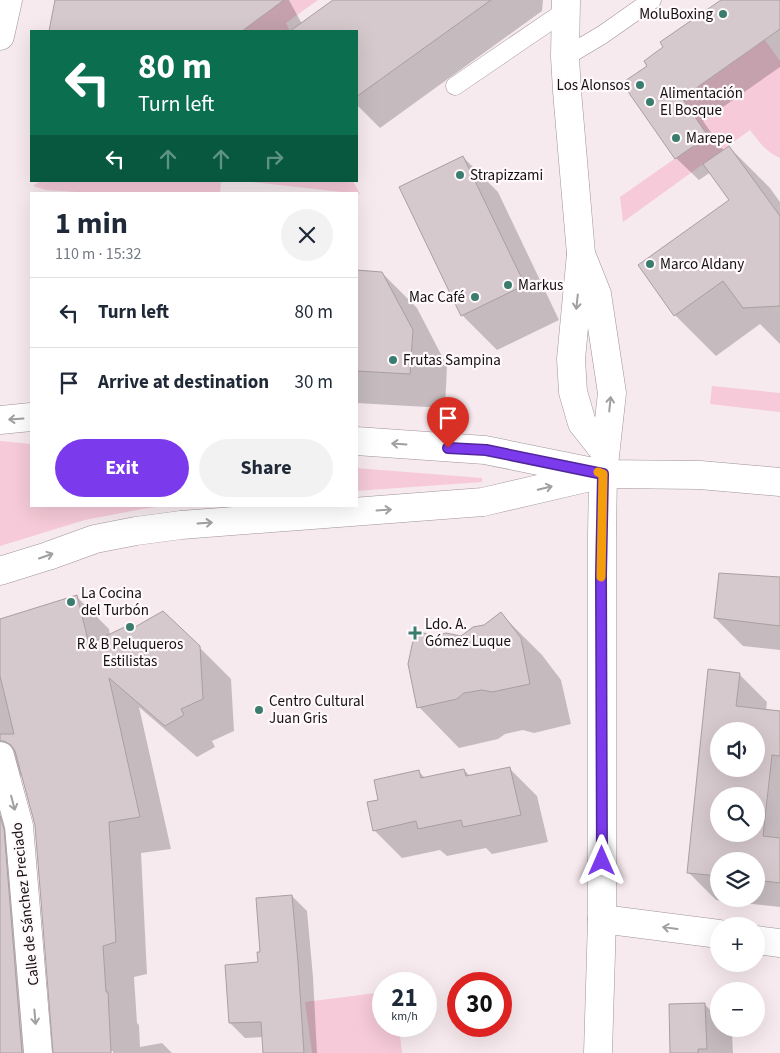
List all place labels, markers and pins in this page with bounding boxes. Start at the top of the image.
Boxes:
place label: MoluBoxing [639,4,713,25]
marker: MoluBoxing [717,8,729,20]
place label: Los Alonsos [557,75,630,96]
marker: Los Alonsos [634,79,646,91]
place label: Alimentación El Bosque [660,83,743,121]
marker: Alimentación El Bosque [644,96,656,108]
place label: Marepe [686,128,733,149]
marker: Marepe [670,132,682,144]
place label: Strapizzami [470,165,543,186]
marker: Strapizzami [454,169,466,181]
place label: Marco Aldany [660,254,744,275]
marker: Marco Aldany [644,258,656,270]
place label: Markus [518,275,563,296]
marker: Markus [502,279,514,291]
place label: Mac Café [409,287,465,308]
marker: Mac Café [469,291,481,303]
place label: Frutas Sampina [403,350,501,371]
marker: Frutas Sampina [387,354,399,366]
pin [427,397,469,448]
place label: La Cocina del Turbón [81,583,149,621]
marker: La Cocina del Turbón [65,596,77,608]
place label: Ldo. A. Gómez Luque [425,614,511,652]
marker: R & B Peluqueros Estilistas [124,621,136,633]
marker: Ldo. A. Gómez Luque [409,627,421,639]
place label: R & B Peluqueros Estilistas [77,634,183,672]
place label: Centro Cultural Juan Gris [269,691,365,729]
marker: Centro Cultural Juan Gris [253,704,265,716]

